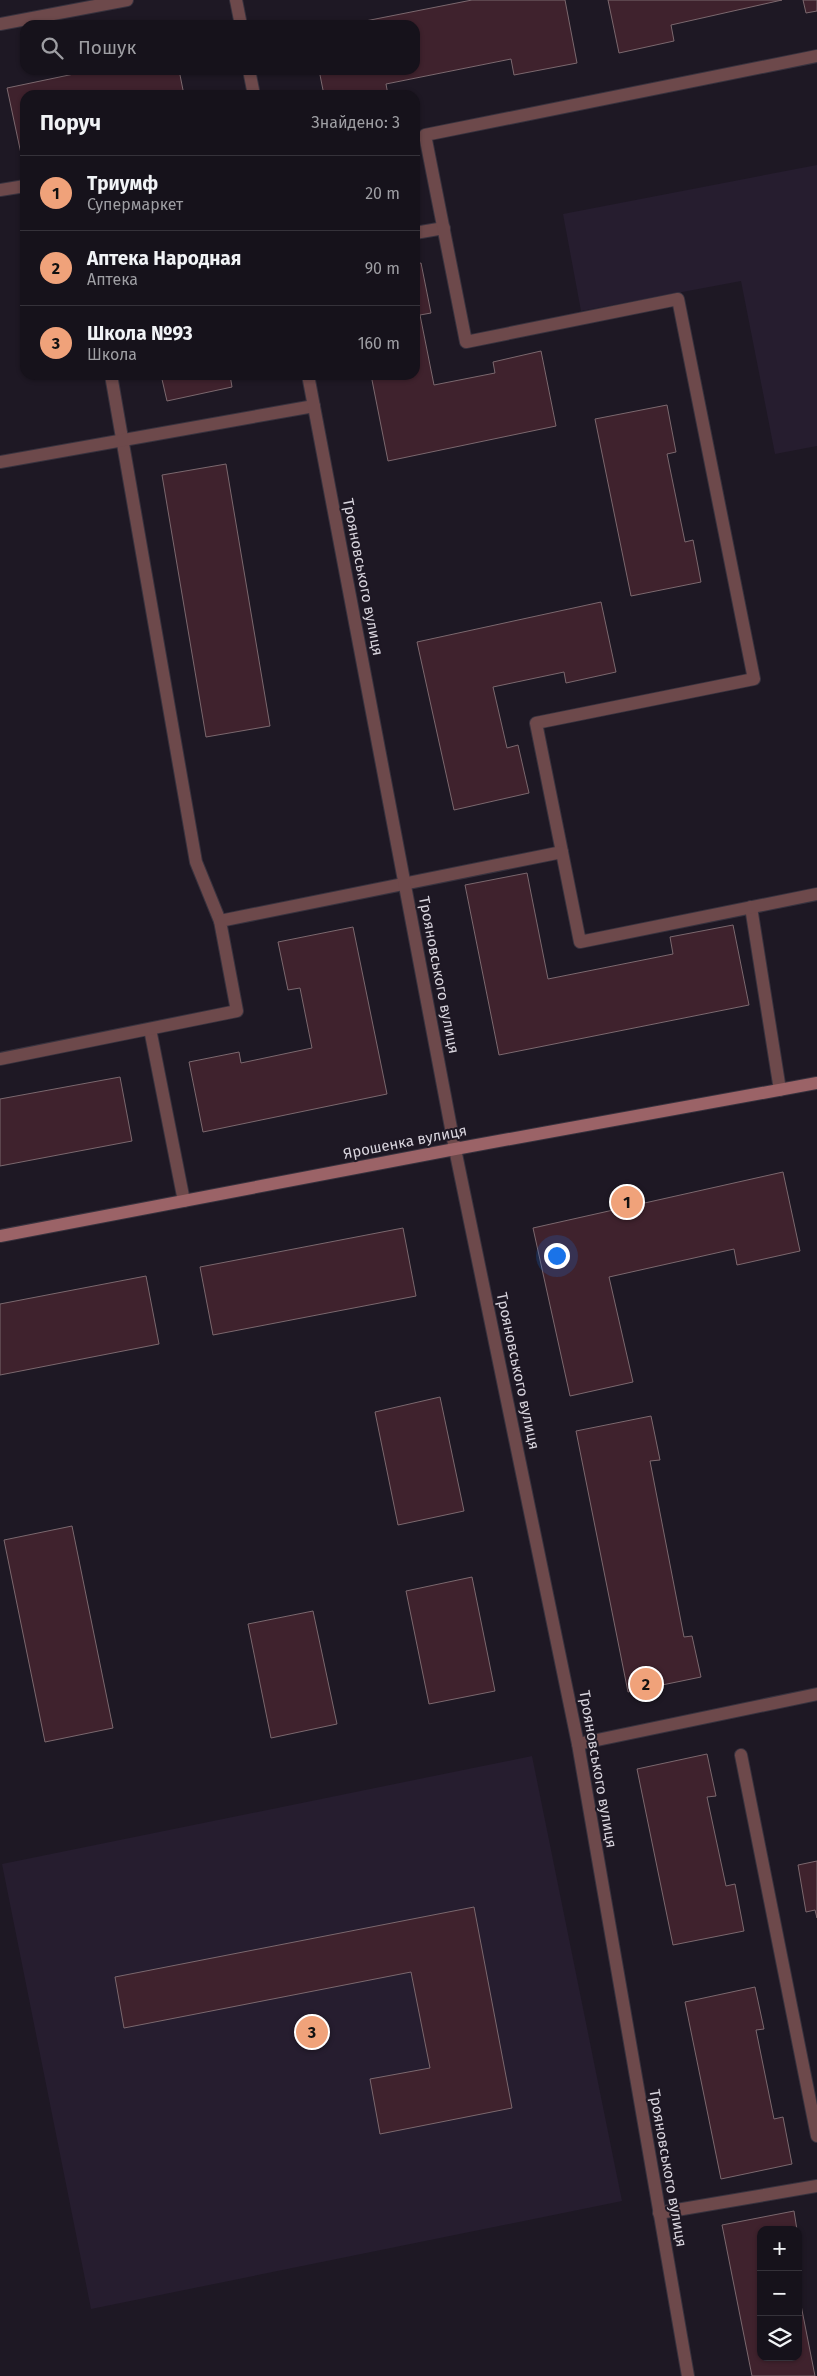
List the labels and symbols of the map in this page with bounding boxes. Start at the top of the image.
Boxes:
street label: Трояновського вулиця [339,497,387,657]
street label: Трояновського вулиця [415,895,463,1055]
street label: Ярошенка вулиця [342,1121,468,1163]
pin: 1 [611,1183,643,1221]
your location [544,1243,570,1269]
street label: Трояновського вулиця [493,1291,543,1451]
pin: 2 [630,1665,662,1703]
street label: Трояновського вулиця [575,1689,621,1849]
pin: 3 [296,2013,328,2051]
street label: Трояновського вулиця [645,2088,691,2248]

